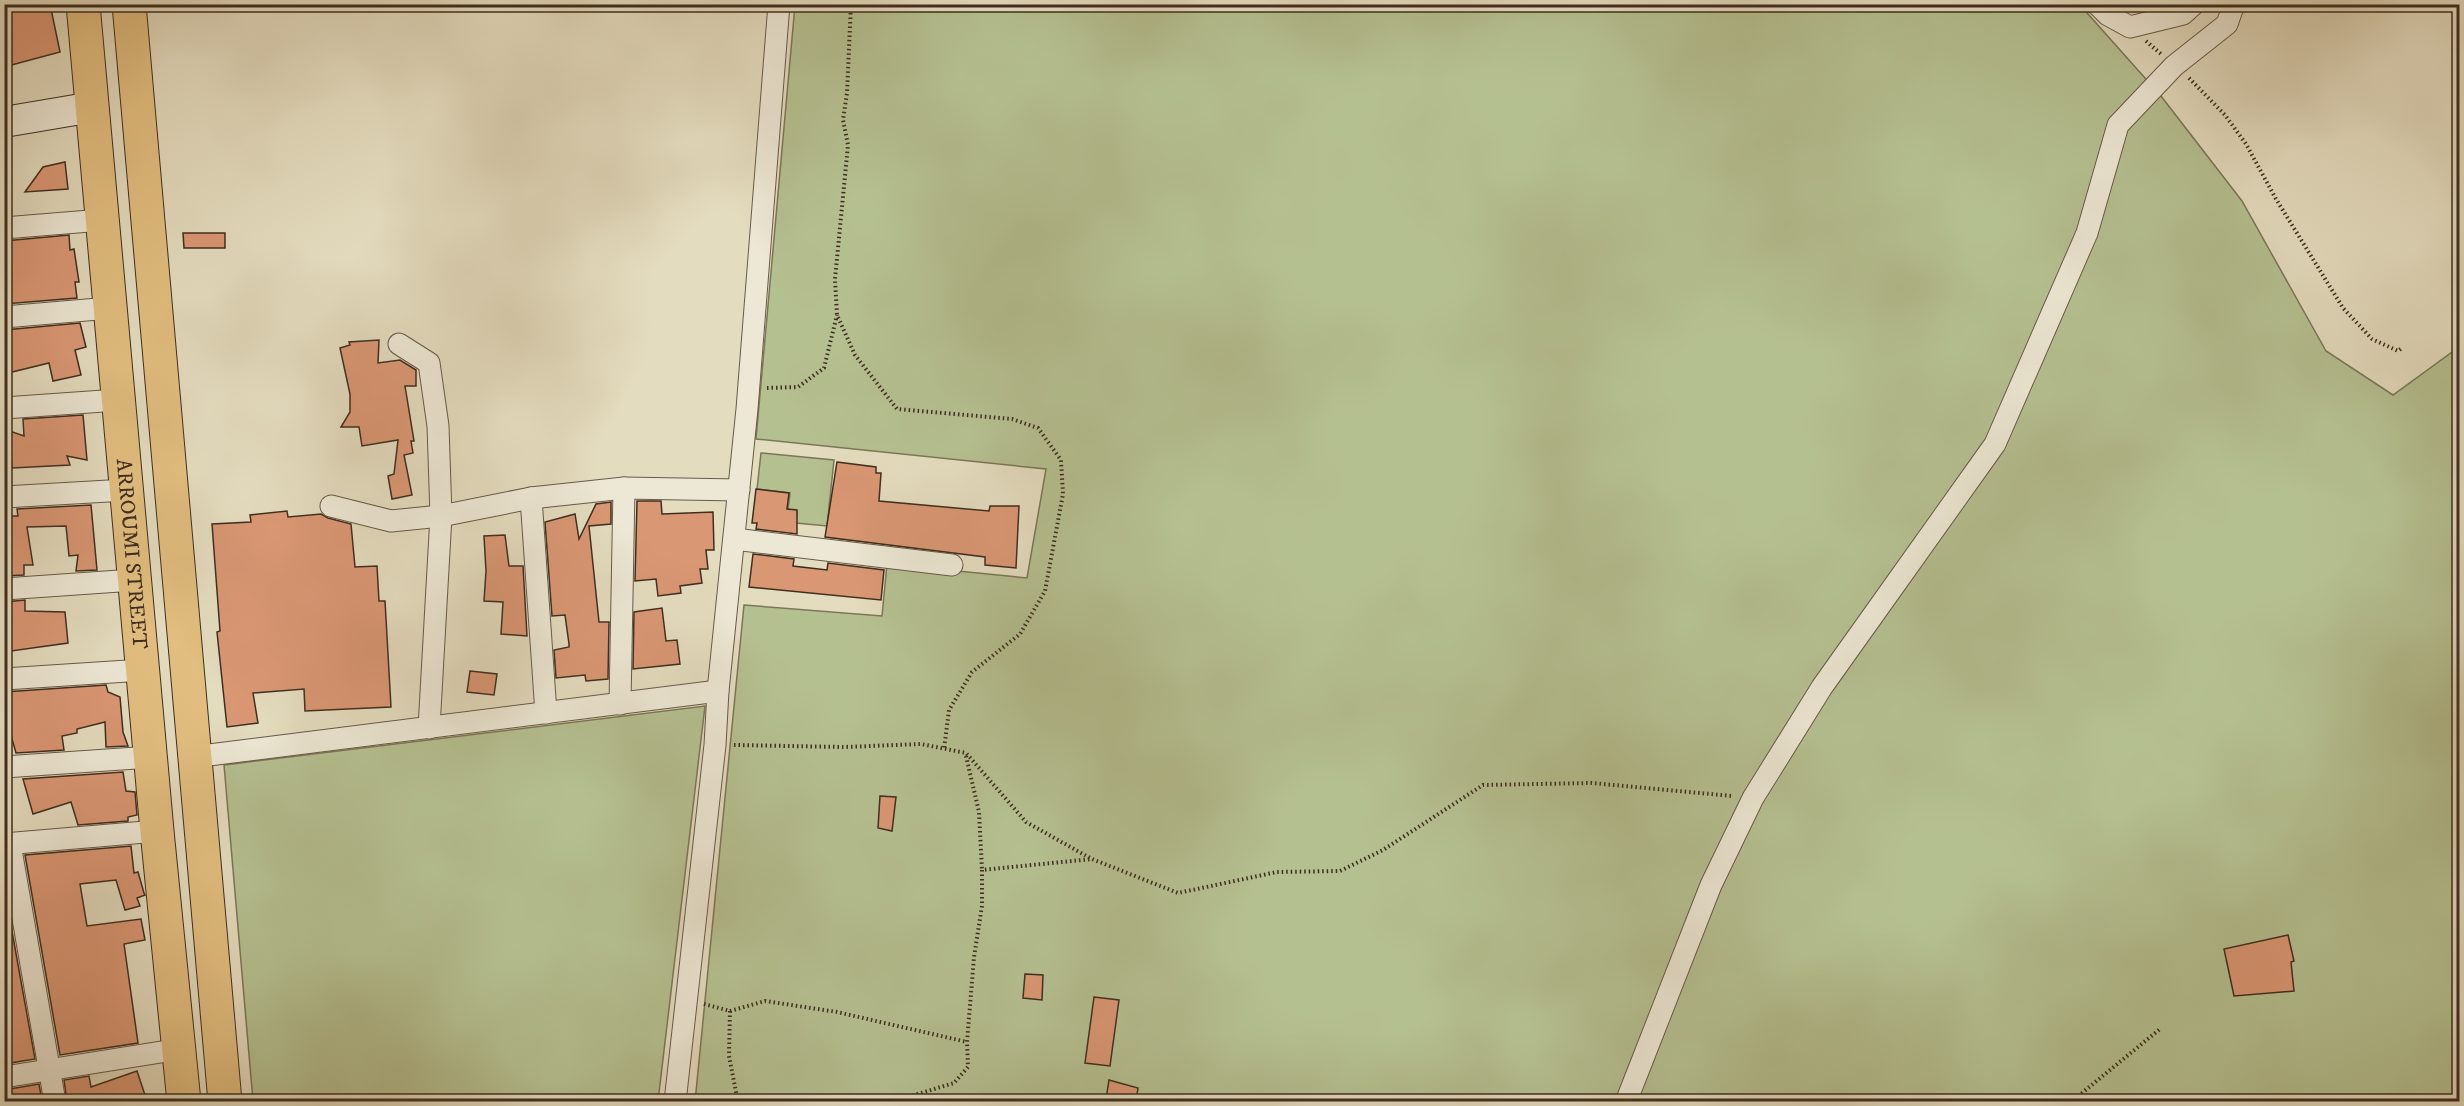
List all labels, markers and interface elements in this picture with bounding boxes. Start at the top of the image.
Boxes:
street label: ARROUMI STREET [110,458,153,650]

